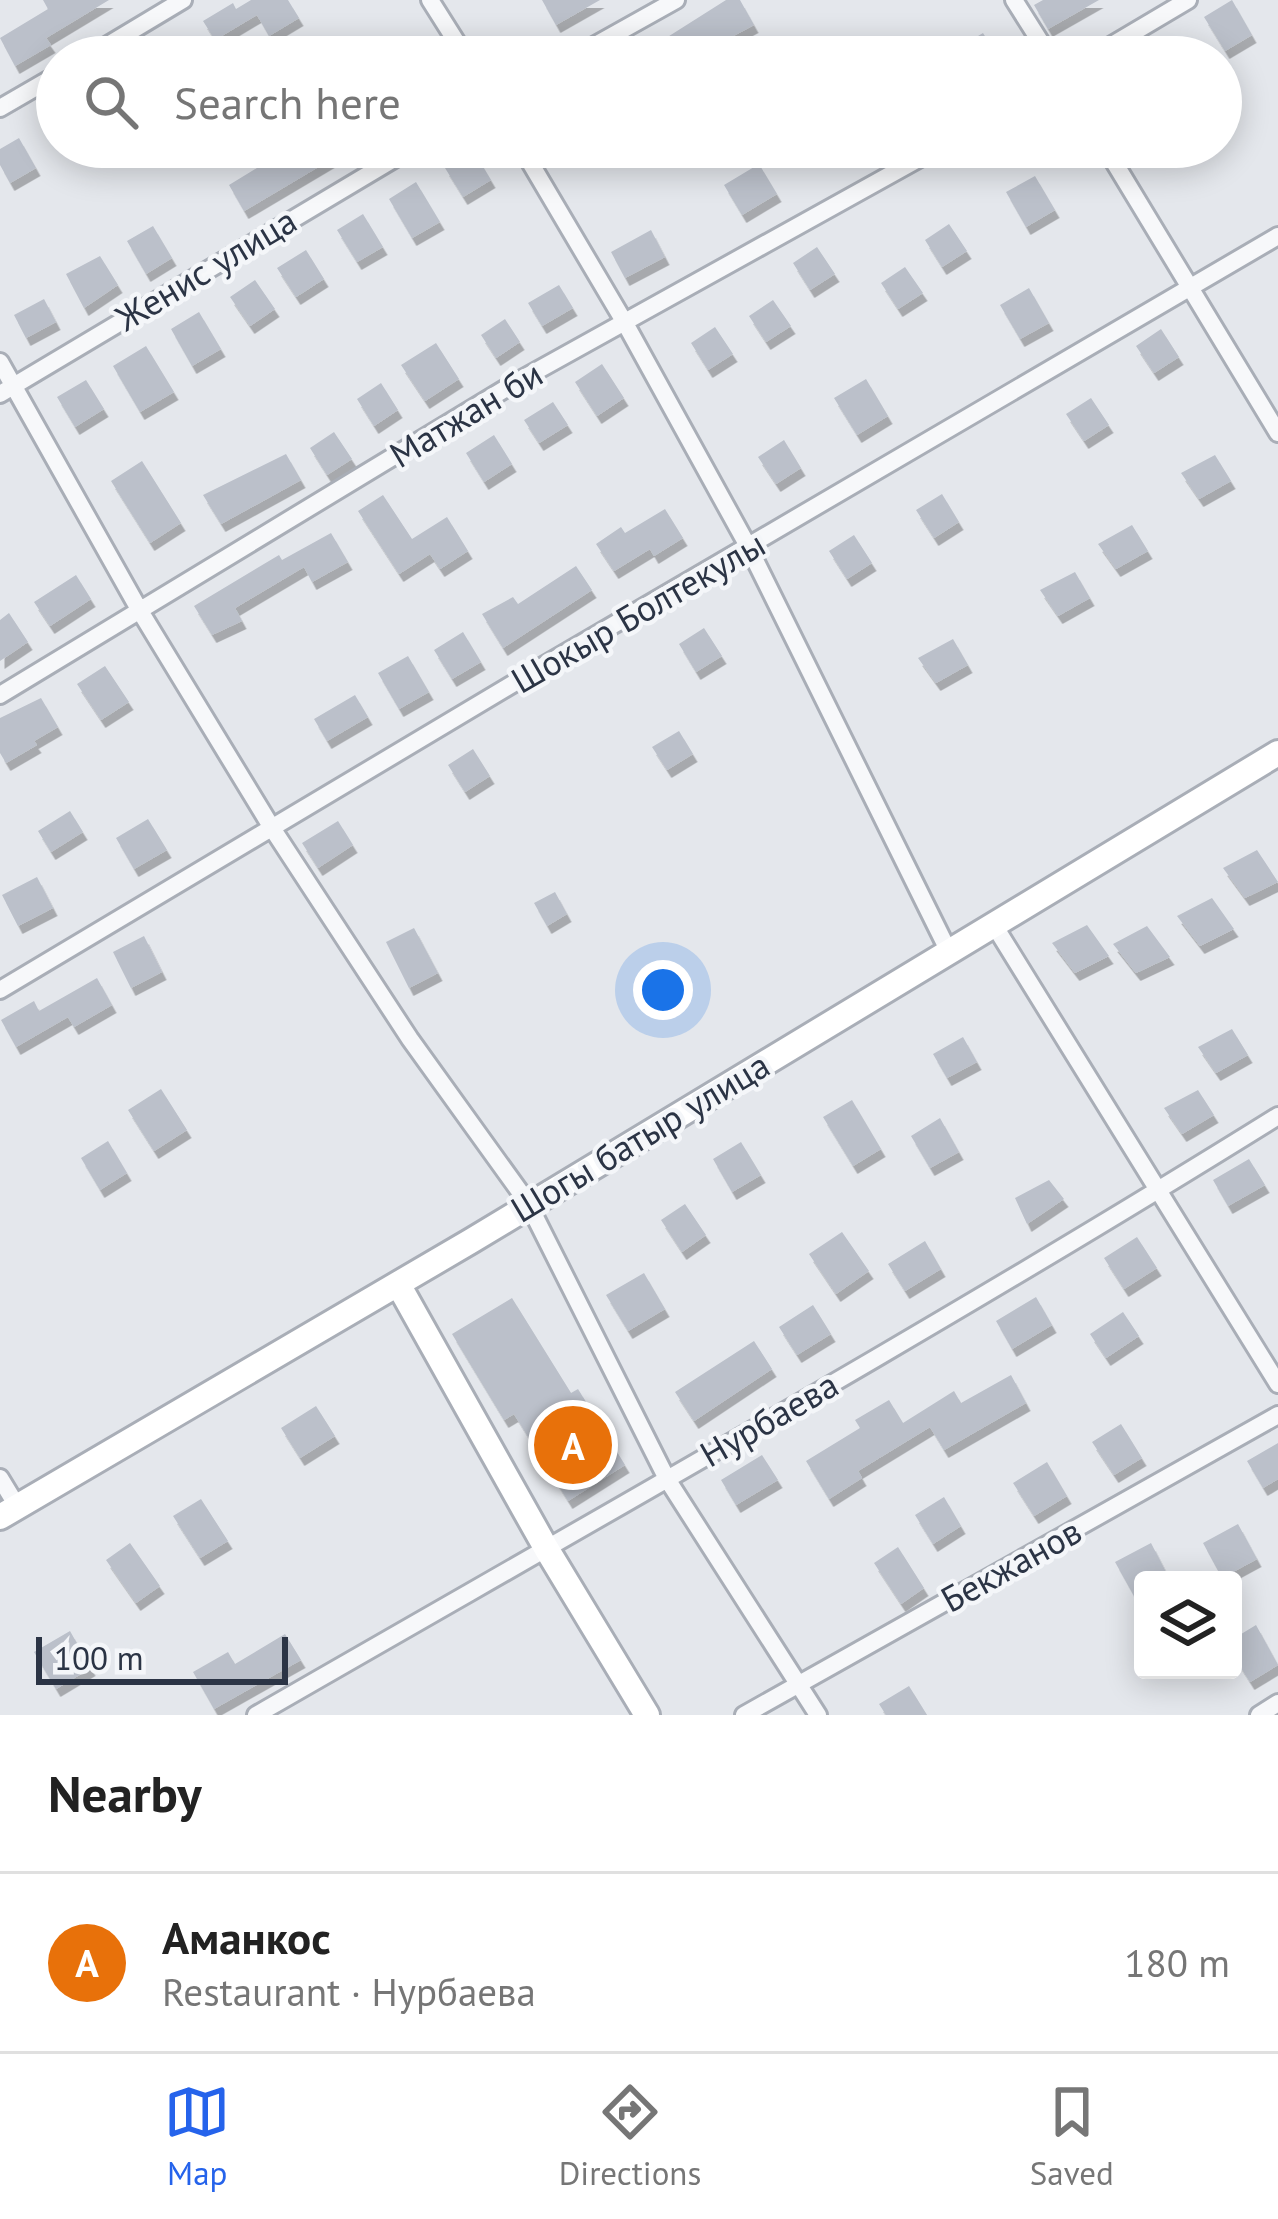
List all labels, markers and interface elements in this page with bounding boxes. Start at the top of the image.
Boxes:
search box [36,36,1242,168]
icon: search [78,69,144,135]
text: Search here [174,73,401,131]
street label: Женис улица [106,196,305,341]
street label: Матжан би [381,350,551,478]
street label: Шокыр Болтекулы [502,520,773,703]
your location [633,960,693,1020]
street label: Шогы батыр улица [502,1041,778,1232]
street label: Нурбаева [691,1360,846,1477]
pin: A [534,1400,612,1490]
street label: Бекжанов [932,1507,1089,1622]
map controls [1134,1571,1242,1679]
button: layers [1134,1571,1242,1679]
scale bar [36,1631,288,1684]
text: 100 m [54,1636,144,1679]
text: Nearby [48,1760,202,1826]
text: Аманкос [162,1908,331,1966]
text: A [75,1937,99,1988]
text: 180 m [1124,1937,1230,1988]
text: Restaurant · Нурбаева [162,1966,536,2017]
tab: Map [164,2079,230,2194]
tab: Directions [559,2079,701,2194]
tab: Saved [1030,2079,1114,2194]

